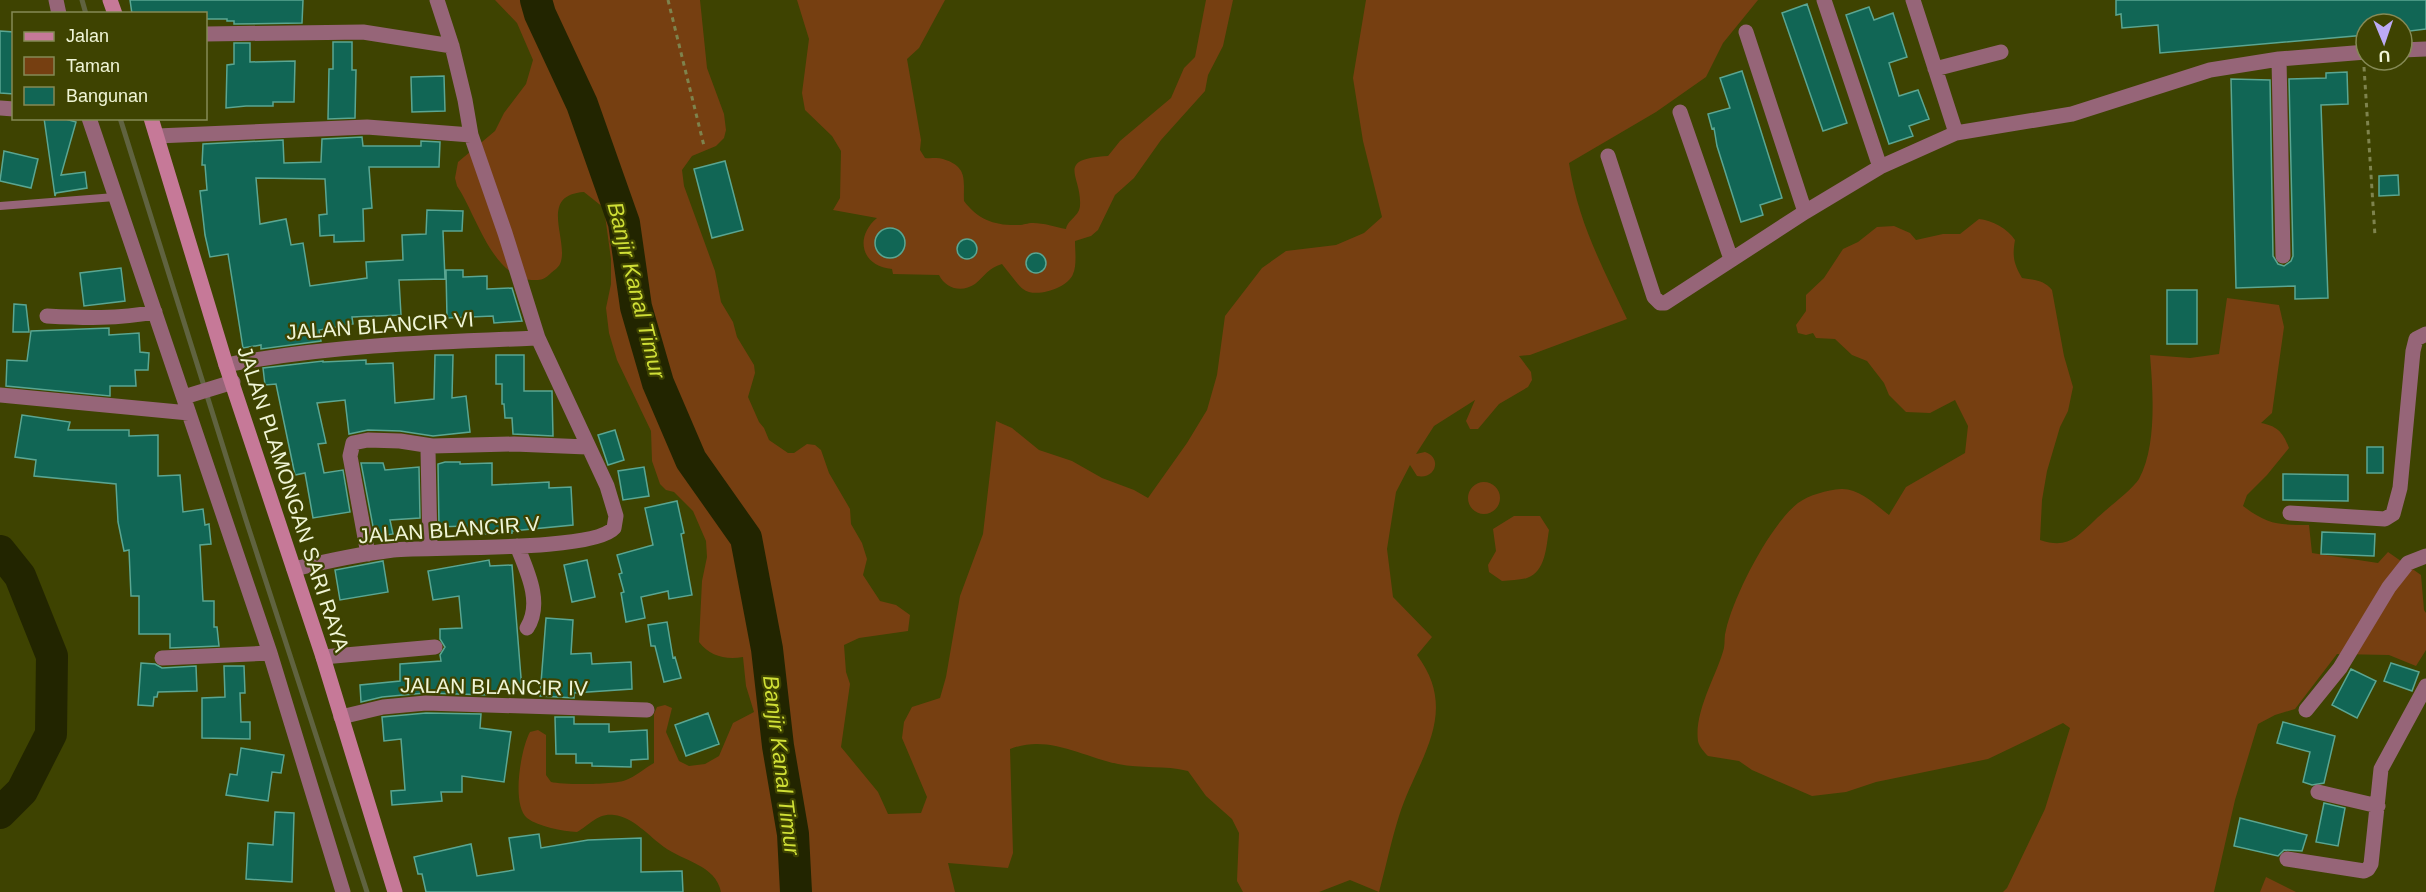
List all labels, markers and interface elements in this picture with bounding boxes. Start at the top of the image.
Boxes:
legend [12,12,207,120]
north arrow [2354,12,2414,72]
text: Jalan [66,26,109,46]
text: U [2378,48,2391,65]
text: Taman [66,56,120,76]
text: Bangunan [66,86,148,106]
water label: Banjir Kanal Timur [603,199,671,382]
street label: JALAN BLANCIR VI [285,307,474,344]
street label: JALAN PLAMONGAN SARI RAYA [233,343,354,655]
street label: JALAN BLANCIR V [357,512,541,547]
street label: JALAN BLANCIR IV [400,673,588,700]
water label: Banjir Kanal Timur [758,674,805,858]

